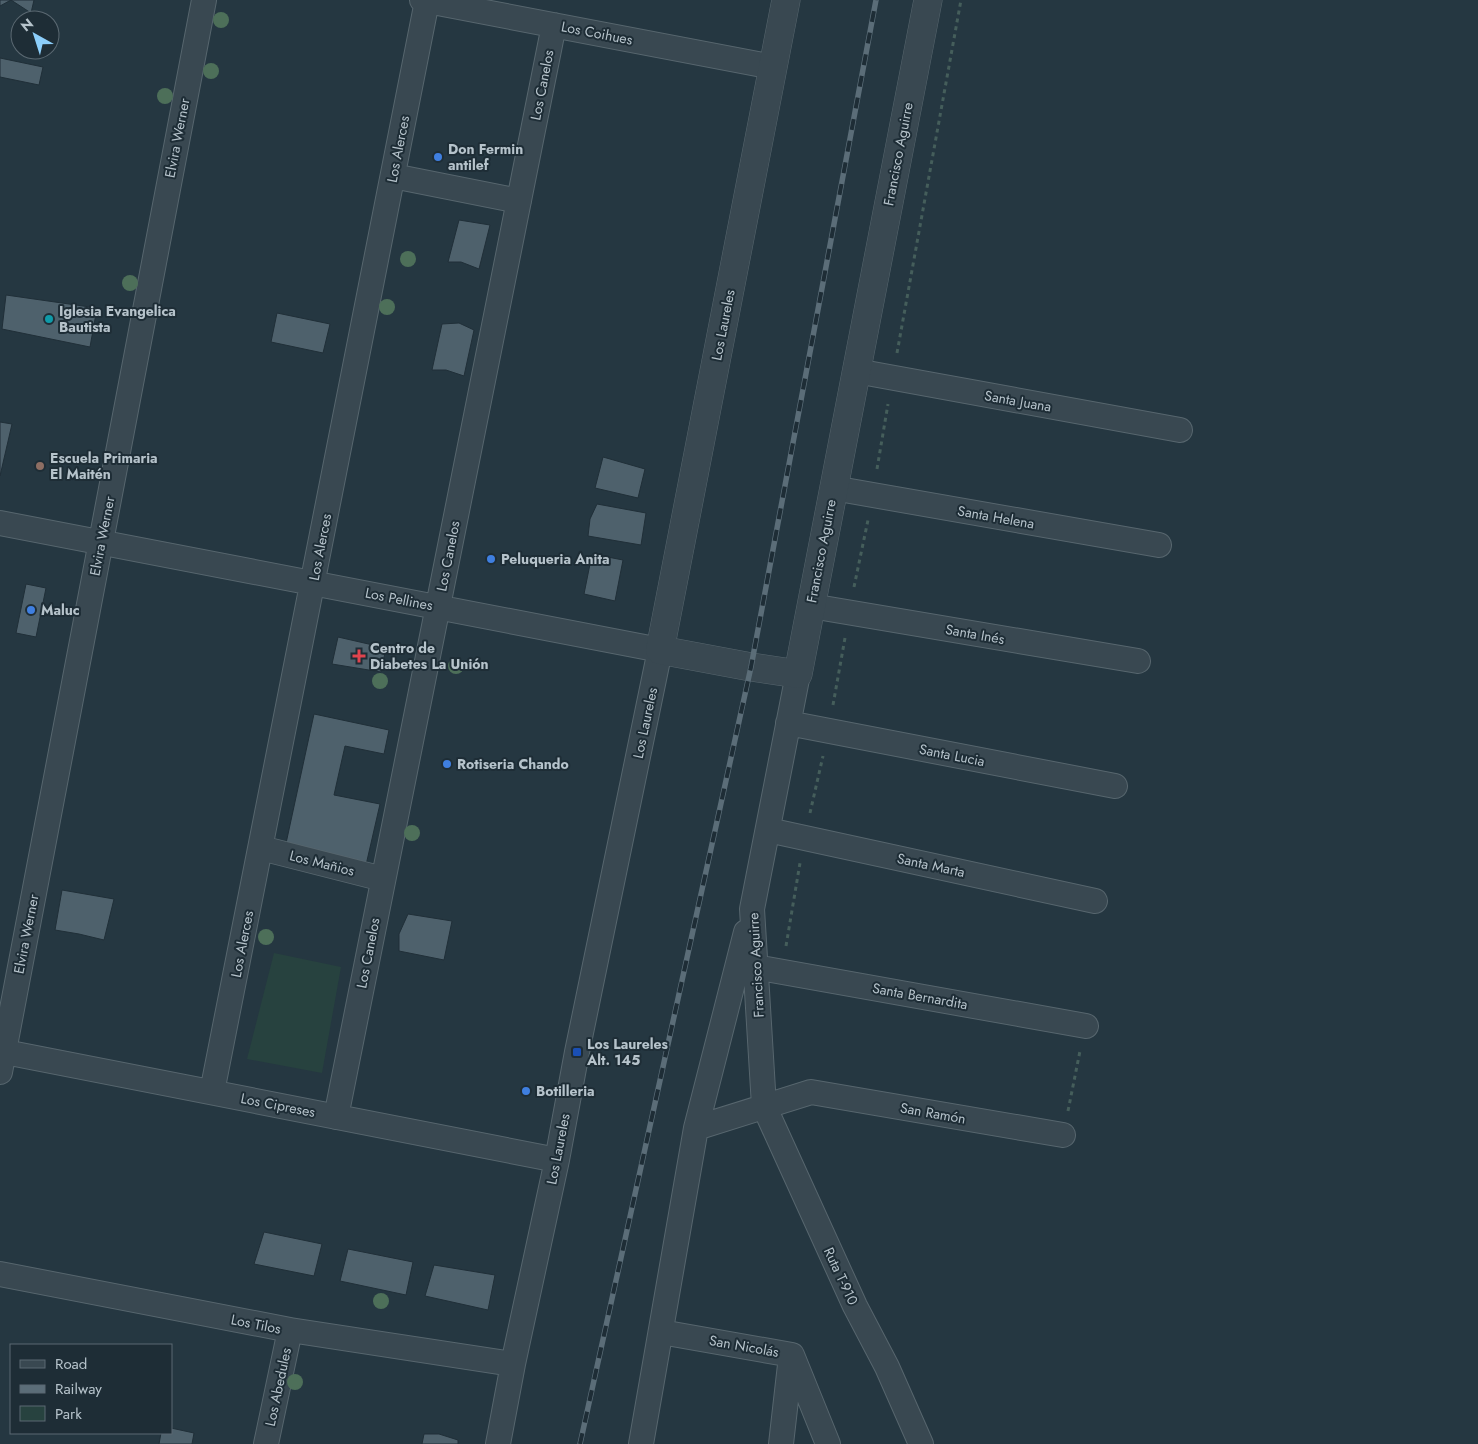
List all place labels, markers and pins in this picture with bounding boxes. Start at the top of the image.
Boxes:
place label: Don Fermin antilef [448,139,523,175]
marker: Don Fermin antilef [432,151,444,163]
place label: Iglesia Evangelica Bautista [59,301,176,337]
marker: Iglesia Evangelica Bautista [43,313,55,325]
place label: Escuela Primaria El Maitén [50,448,158,484]
marker: Escuela Primaria El Maitén [34,460,46,472]
place label: Peluqueria Anita [501,549,609,569]
marker: Peluqueria Anita [485,553,497,565]
place label: Maluc [41,600,80,620]
marker: Maluc [25,604,37,616]
place label: Centro de Diabetes La Unión [370,638,489,674]
marker: Centro de Diabetes La Unión [352,649,366,663]
place label: Rotiseria Chando [457,754,569,774]
marker: Rotiseria Chando [441,758,453,770]
place label: Los Laureles Alt. 145 [586,1034,669,1070]
marker: Los Laureles Alt. 145 [571,1046,583,1058]
place label: Botilleria [536,1081,595,1101]
marker: Botilleria [520,1085,532,1097]

